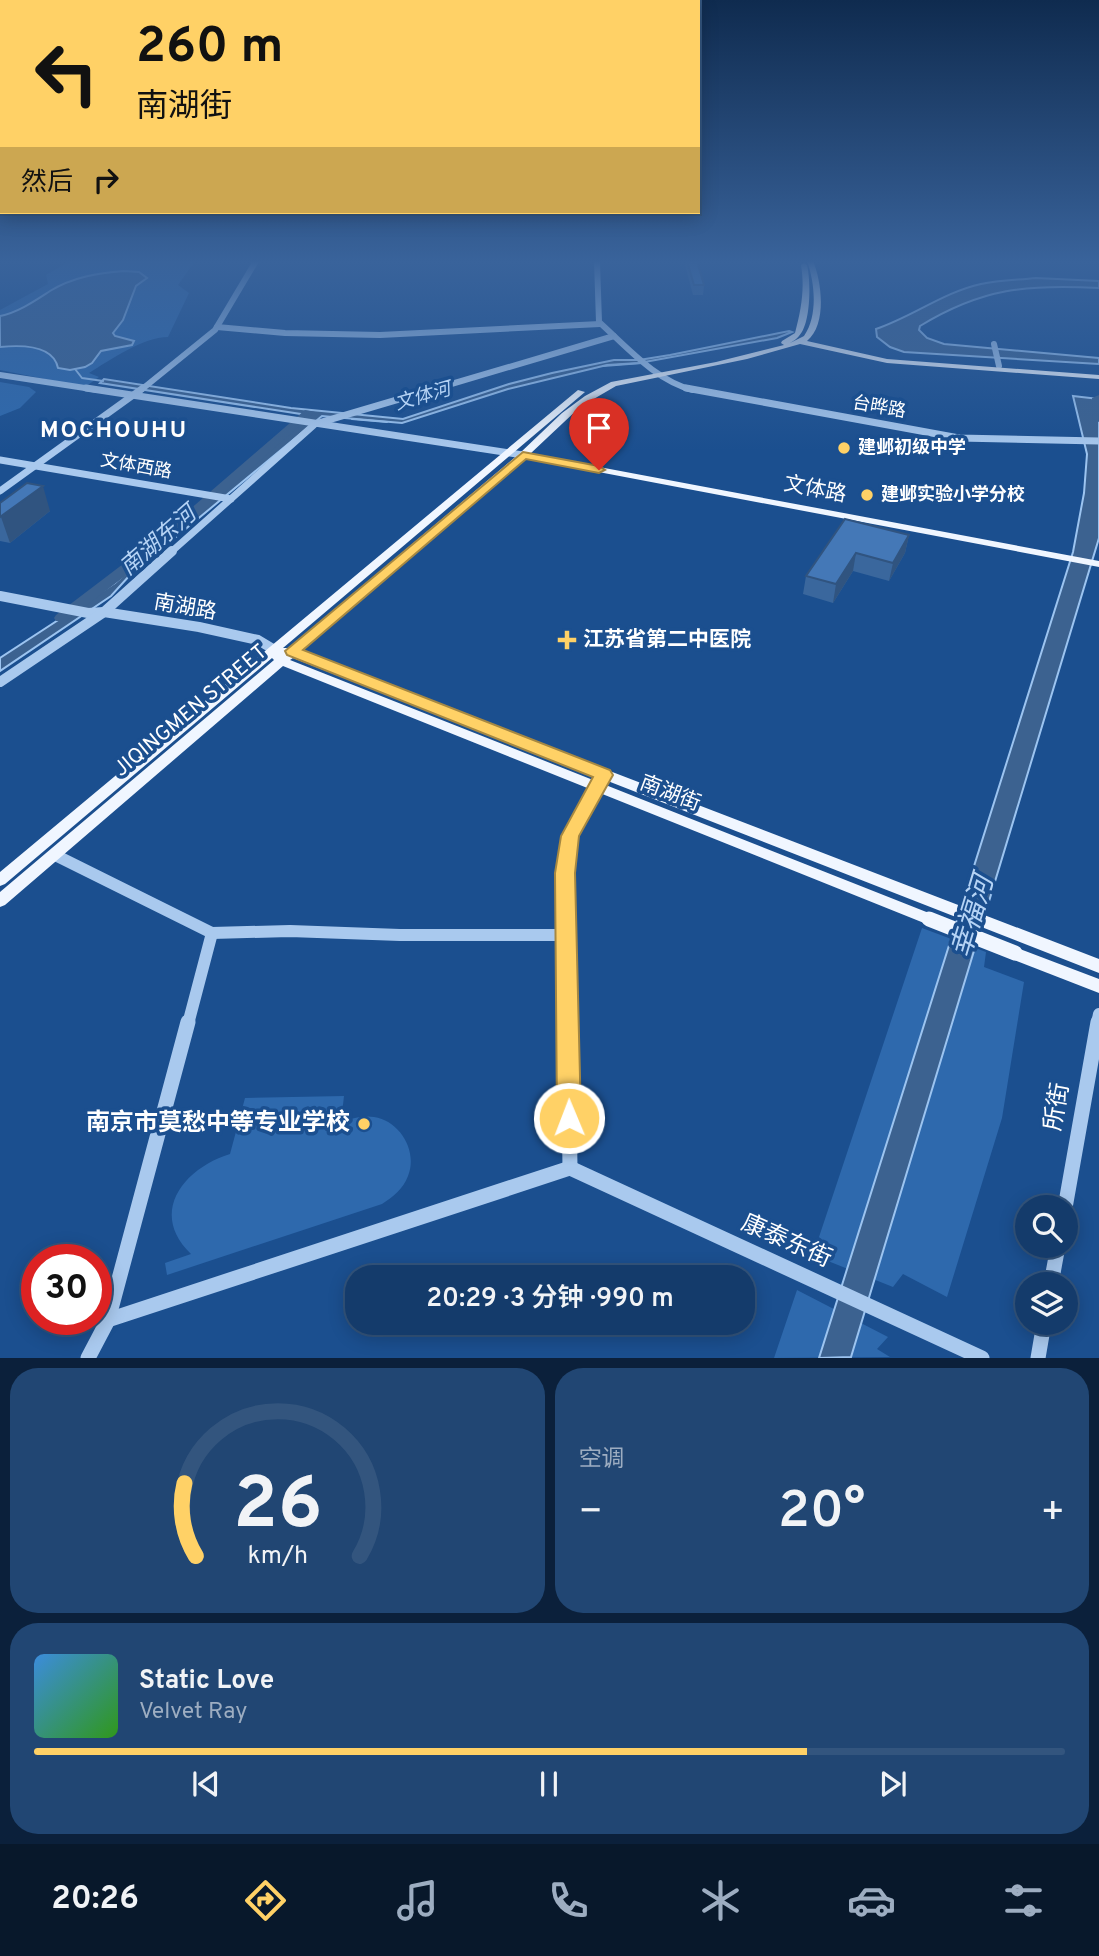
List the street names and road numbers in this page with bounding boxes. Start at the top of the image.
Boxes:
street label: 台晔路 [850,392,908,424]
street label: 文体西路 [99,449,173,485]
street label: 文体路 [782,471,848,509]
street label: 南湖路 [152,589,218,627]
street label: JIQINGMEN STREET [109,639,273,783]
street label: 南湖街 [636,770,704,818]
street label: 所街 [1039,1081,1077,1133]
street label: 康泰东街 [736,1209,836,1275]

